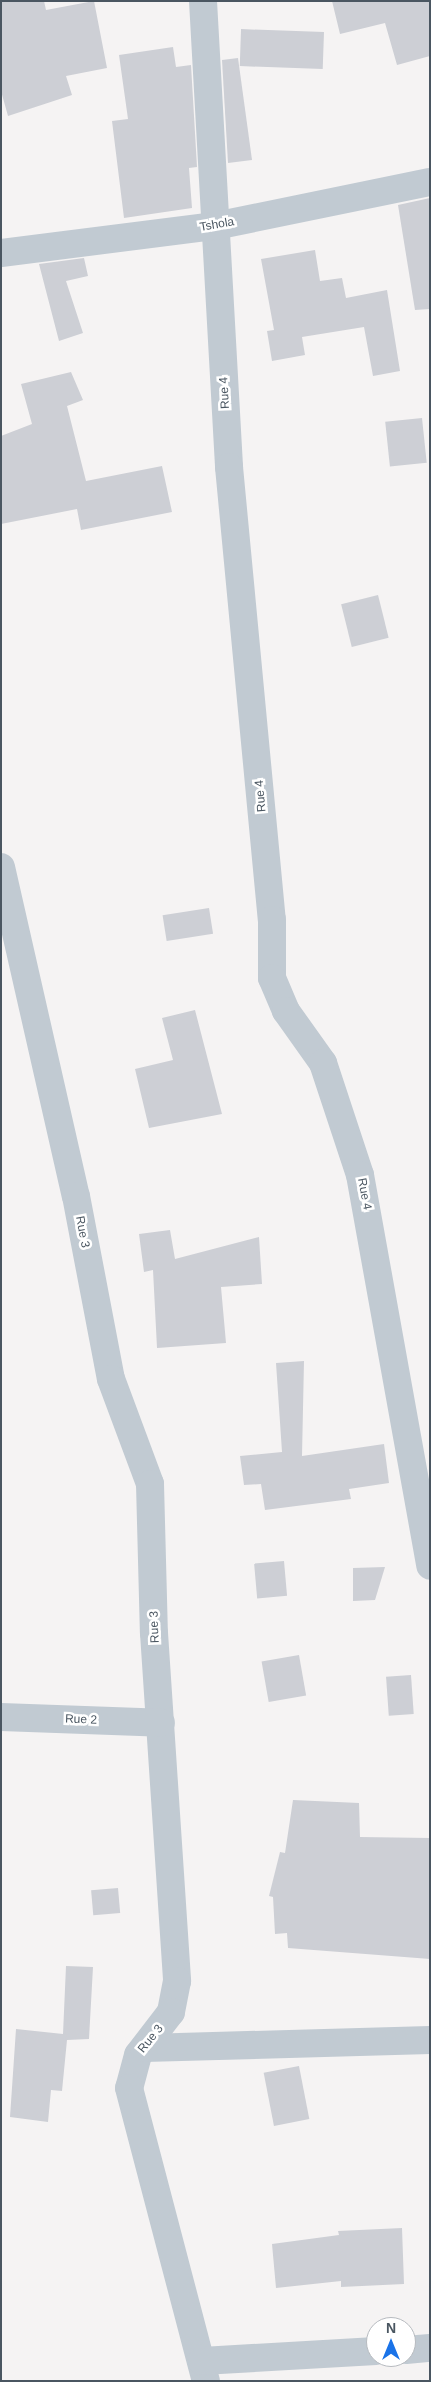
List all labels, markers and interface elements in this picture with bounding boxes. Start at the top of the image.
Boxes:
street label: Tshola [199,215,235,235]
street label: Rue 4 [217,377,233,409]
street label: Rue 4 [252,779,270,813]
street label: Rue 4 [354,1177,374,1211]
street label: Rue 3 [72,1215,92,1249]
street label: Rue 3 [147,1611,163,1643]
street label: Rue 2 [65,1712,97,1728]
street label: Rue 3 [135,2022,167,2056]
north arrow [366,2317,416,2367]
text: N [386,2320,396,2336]

